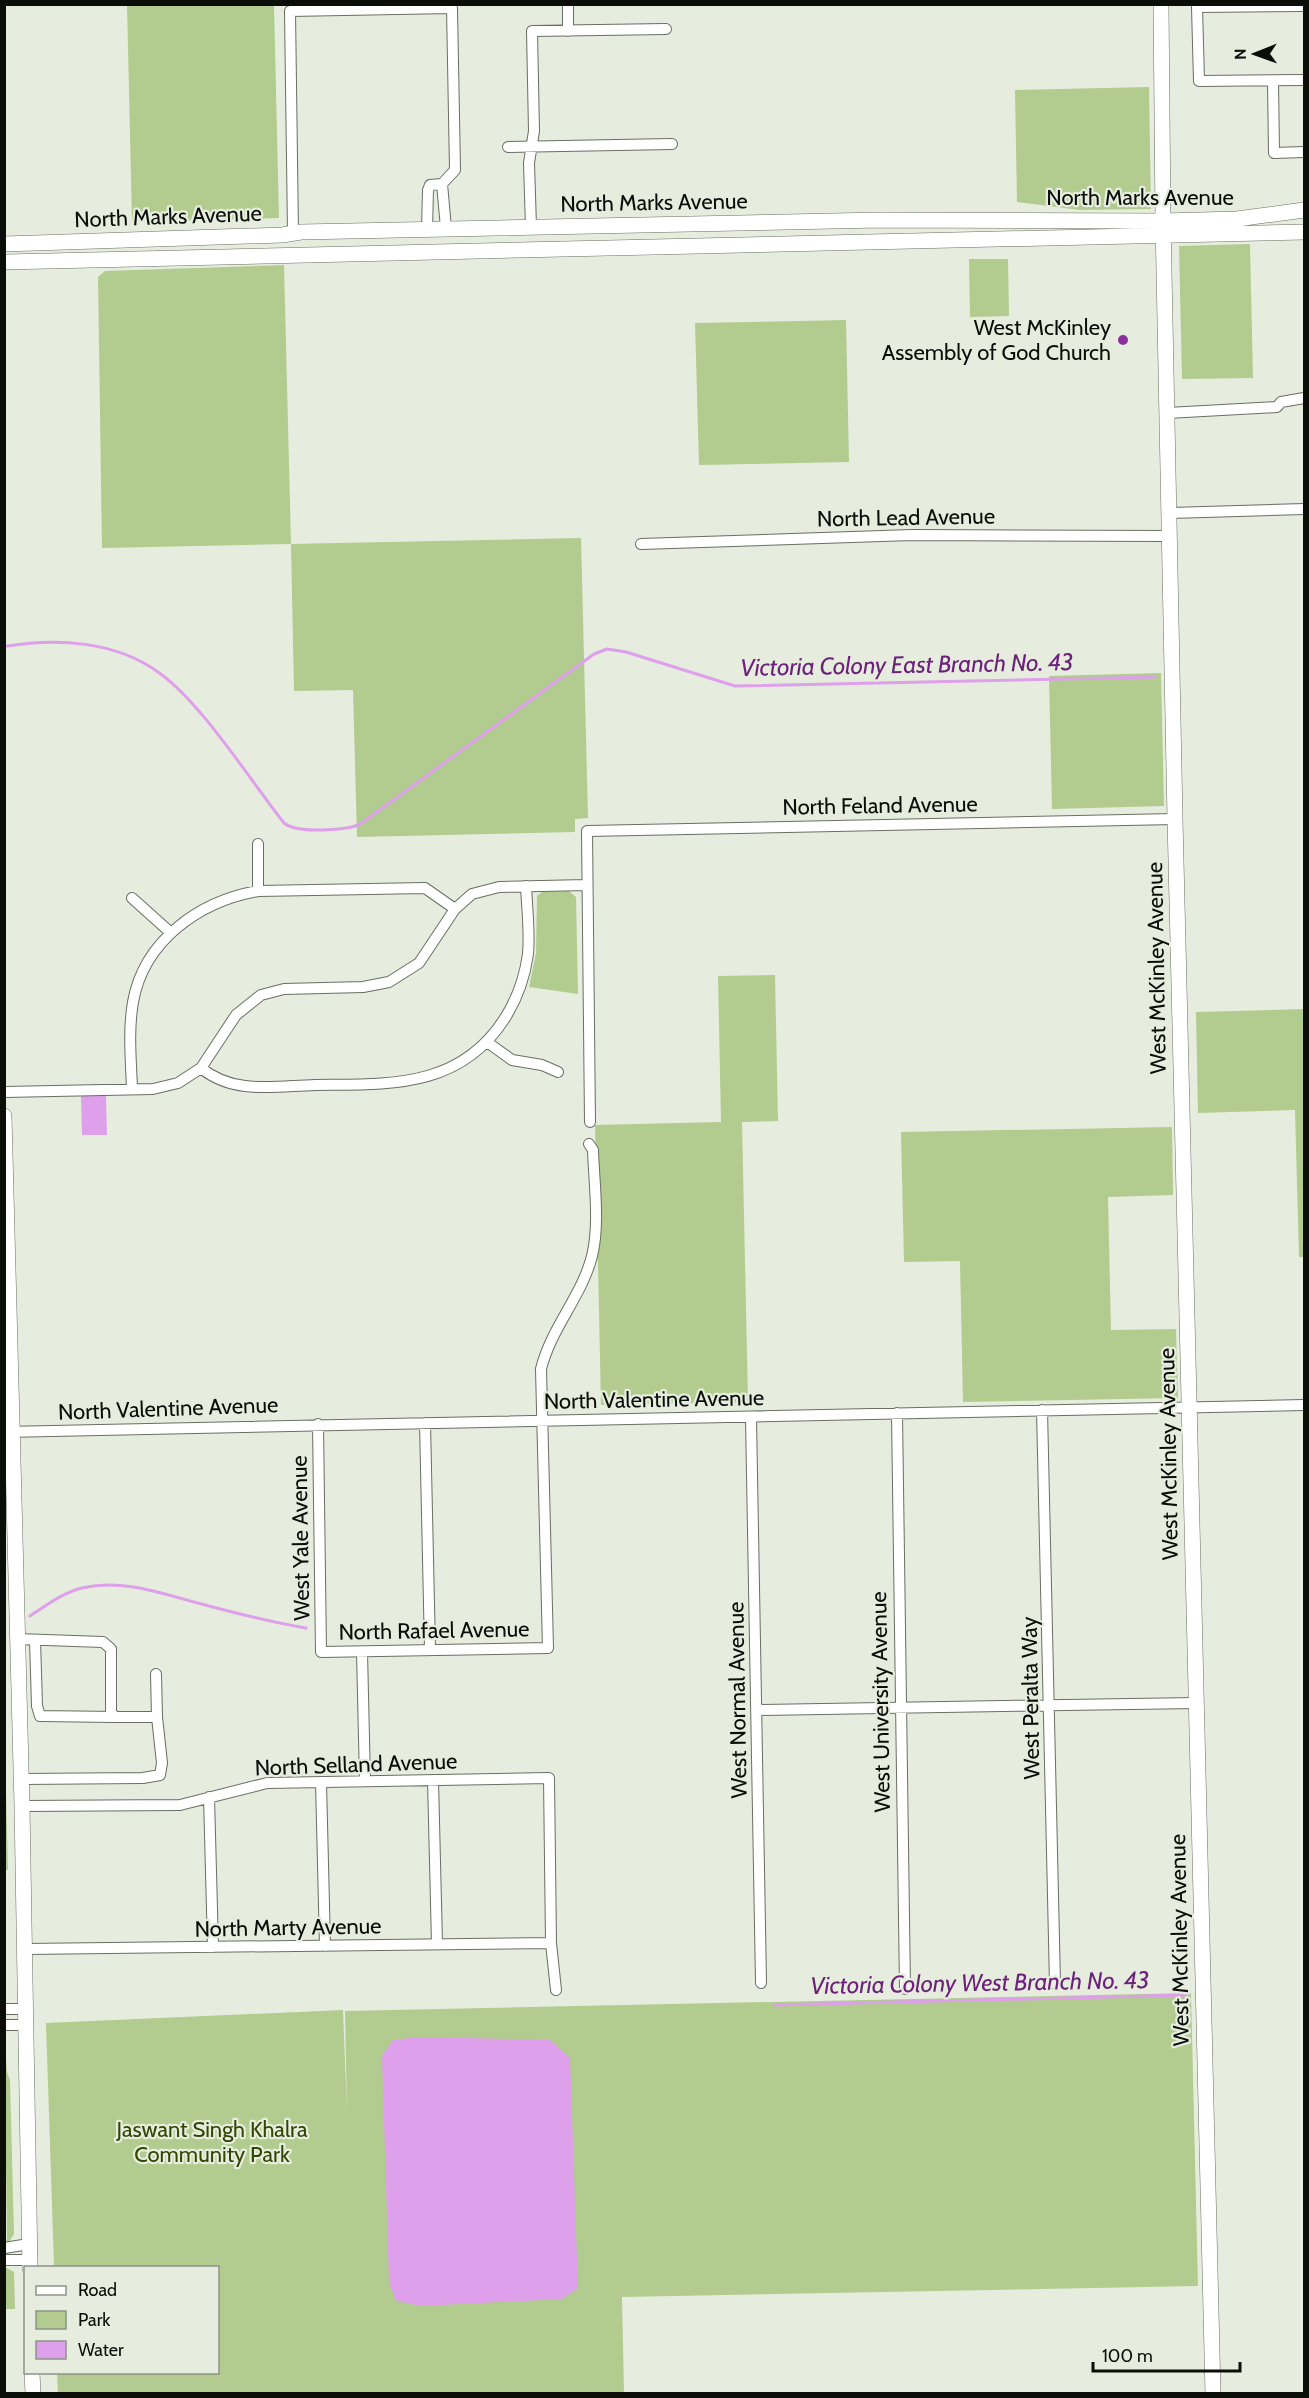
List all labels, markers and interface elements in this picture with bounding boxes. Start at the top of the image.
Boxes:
north arrow [1225,24,1285,84]
text: N [1231,48,1250,60]
street label: North Marks Avenue [1046,184,1234,211]
street label: North Marks Avenue [560,187,748,218]
street label: North Marks Avenue [74,200,262,233]
place label: West McKinley Assembly of God Church [882,314,1111,366]
marker: West McKinley Assembly of God Church [1116,333,1130,347]
street label: North Lead Avenue [817,502,995,533]
water label: Victoria Colony East Branch No. 43 [740,647,1074,682]
street label: North Feland Avenue [782,790,978,821]
street label: West McKinley Avenue [1141,862,1172,1074]
street label: West McKinley Avenue [1153,1348,1184,1560]
street label: North Valentine Avenue [544,1384,764,1415]
street label: North Valentine Avenue [57,1391,279,1426]
street label: West Yale Avenue [286,1455,315,1621]
street label: West University Avenue [865,1591,896,1813]
street label: West Normal Avenue [722,1601,753,1799]
street label: North Rafael Avenue [338,1615,530,1646]
street label: West Peralta Way [1016,1616,1045,1780]
street label: North Selland Avenue [254,1747,458,1782]
street label: West McKinley Avenue [1164,1834,1195,2046]
street label: North Marty Avenue [194,1912,382,1943]
water label: Victoria Colony West Branch No. 43 [810,1965,1150,2000]
park label: Jaswant Singh Khalra Community Park [116,2116,308,2168]
legend [24,2266,219,2374]
text: Road [78,2279,117,2301]
text: Park [78,2309,111,2331]
scale bar [1093,2335,1240,2373]
text: Water [78,2339,124,2361]
text: 100 m [1102,2345,1153,2367]

